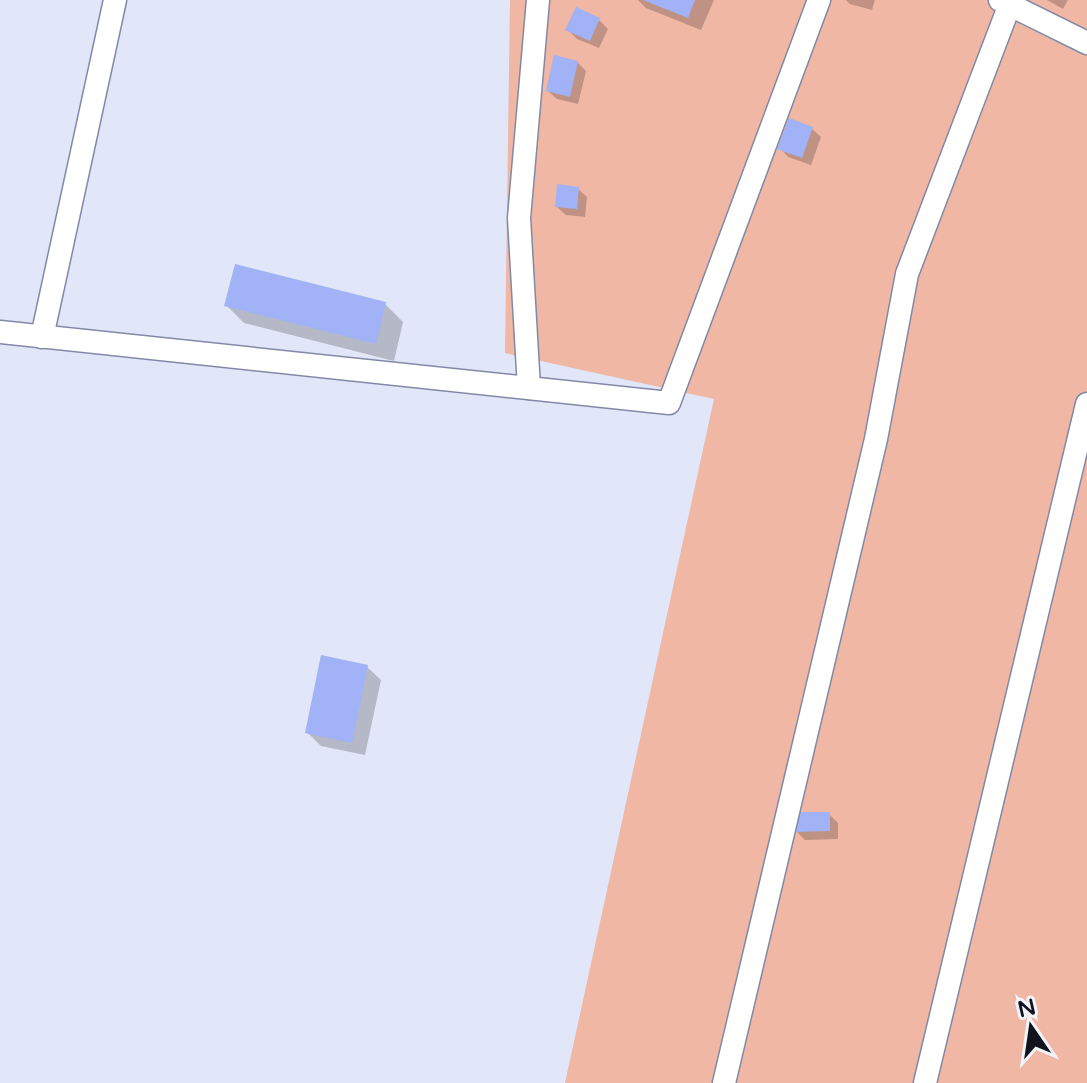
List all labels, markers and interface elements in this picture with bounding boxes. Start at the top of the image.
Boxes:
north arrow [991,987,1071,1067]
text: N [1015,994,1038,1023]

